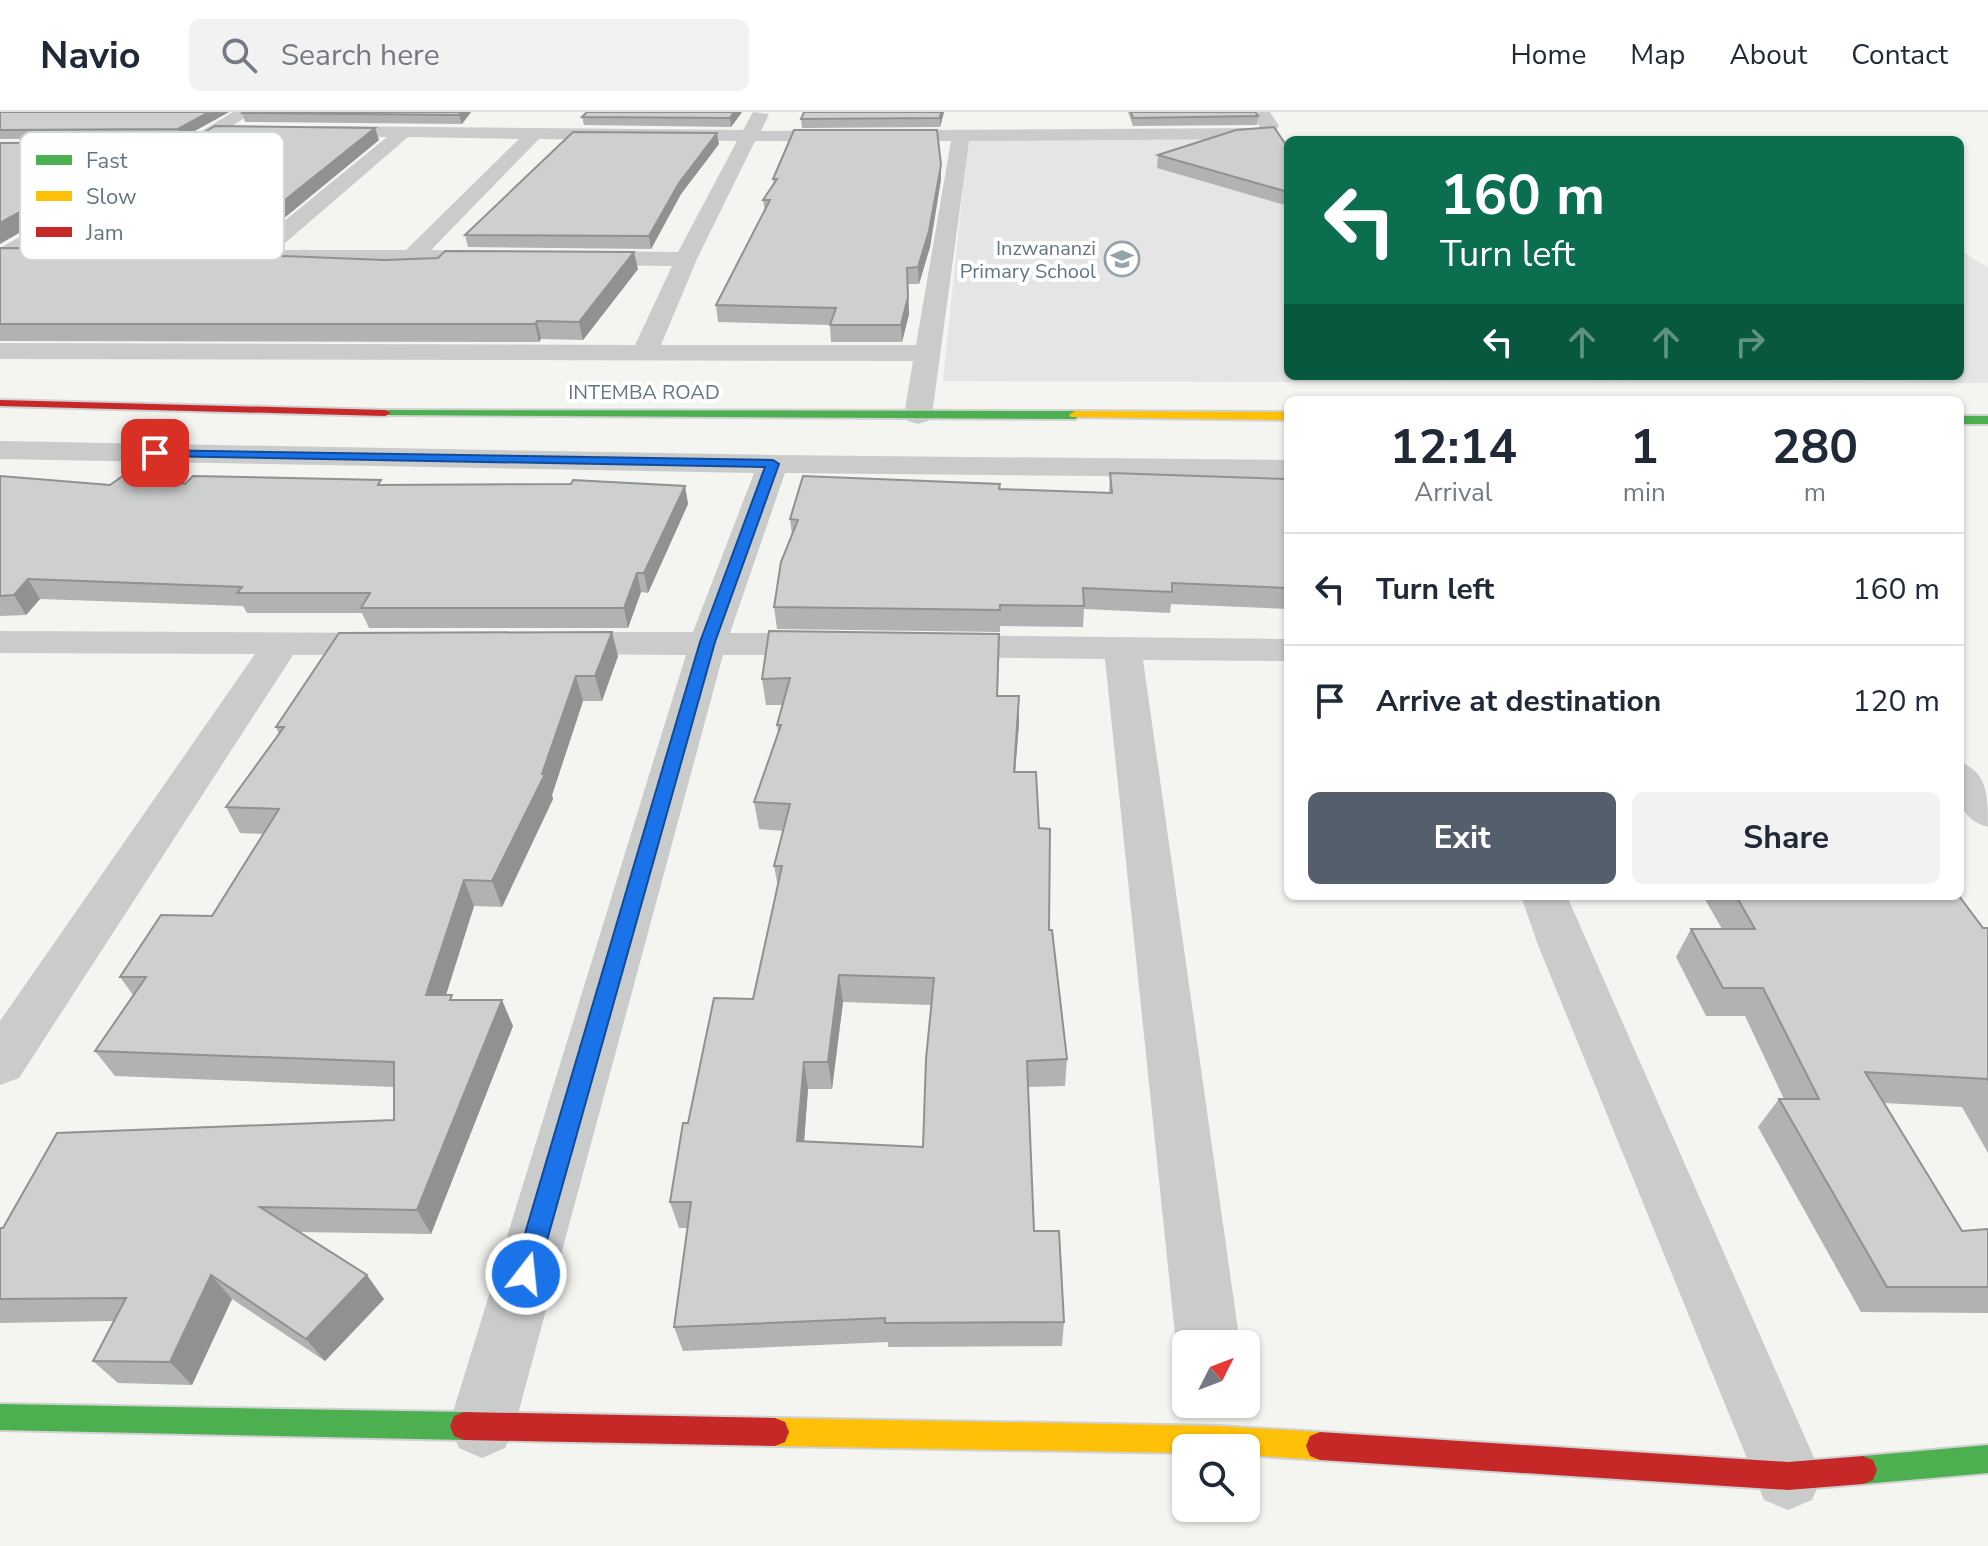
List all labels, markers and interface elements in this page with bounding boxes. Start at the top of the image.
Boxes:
search box [189,19,749,91]
text: Navio [40,30,141,81]
icon: search [217,33,261,77]
text: Search here [281,35,440,76]
text: Home [1511,36,1586,74]
text: Map [1630,36,1685,74]
text: About [1729,36,1807,74]
text: Contact [1851,36,1948,74]
legend [20,132,284,260]
text: Fast [86,146,128,176]
text: 160 m [1440,157,1605,234]
icon: left [1308,168,1412,272]
text: Slow [86,182,137,212]
text: Jam [85,218,124,248]
text: Turn left [1440,230,1575,279]
place label: Inzwananzi Primary School [960,235,1096,285]
school or university icon: Inzwananzi Primary School [1103,240,1141,278]
icon: left [1476,320,1520,364]
icon: ahead [1560,320,1604,364]
icon: ahead [1644,320,1688,364]
icon: right [1728,320,1772,364]
street label: INTEMBA ROAD [568,379,720,406]
text: 12:14 [1390,414,1517,480]
text: 1 [1630,414,1659,480]
text: 280 [1772,414,1858,480]
pin [121,419,189,487]
icon: arrive [133,431,177,475]
text: Arrival [1414,475,1493,510]
text: min [1623,475,1666,510]
text: m [1804,475,1826,510]
icon: left [1308,567,1352,611]
text: Turn left [1376,569,1494,610]
text: 160 m [1853,569,1940,610]
icon: arrive [1308,679,1352,723]
text: Arrive at destination [1376,681,1661,722]
text: 120 m [1853,681,1940,722]
button: Exit [1308,792,1616,884]
button: Share [1632,792,1940,884]
position arrow [484,1232,568,1316]
north arrow [1172,1330,1260,1418]
map controls [1172,1330,1260,1522]
button: search [1172,1434,1260,1522]

